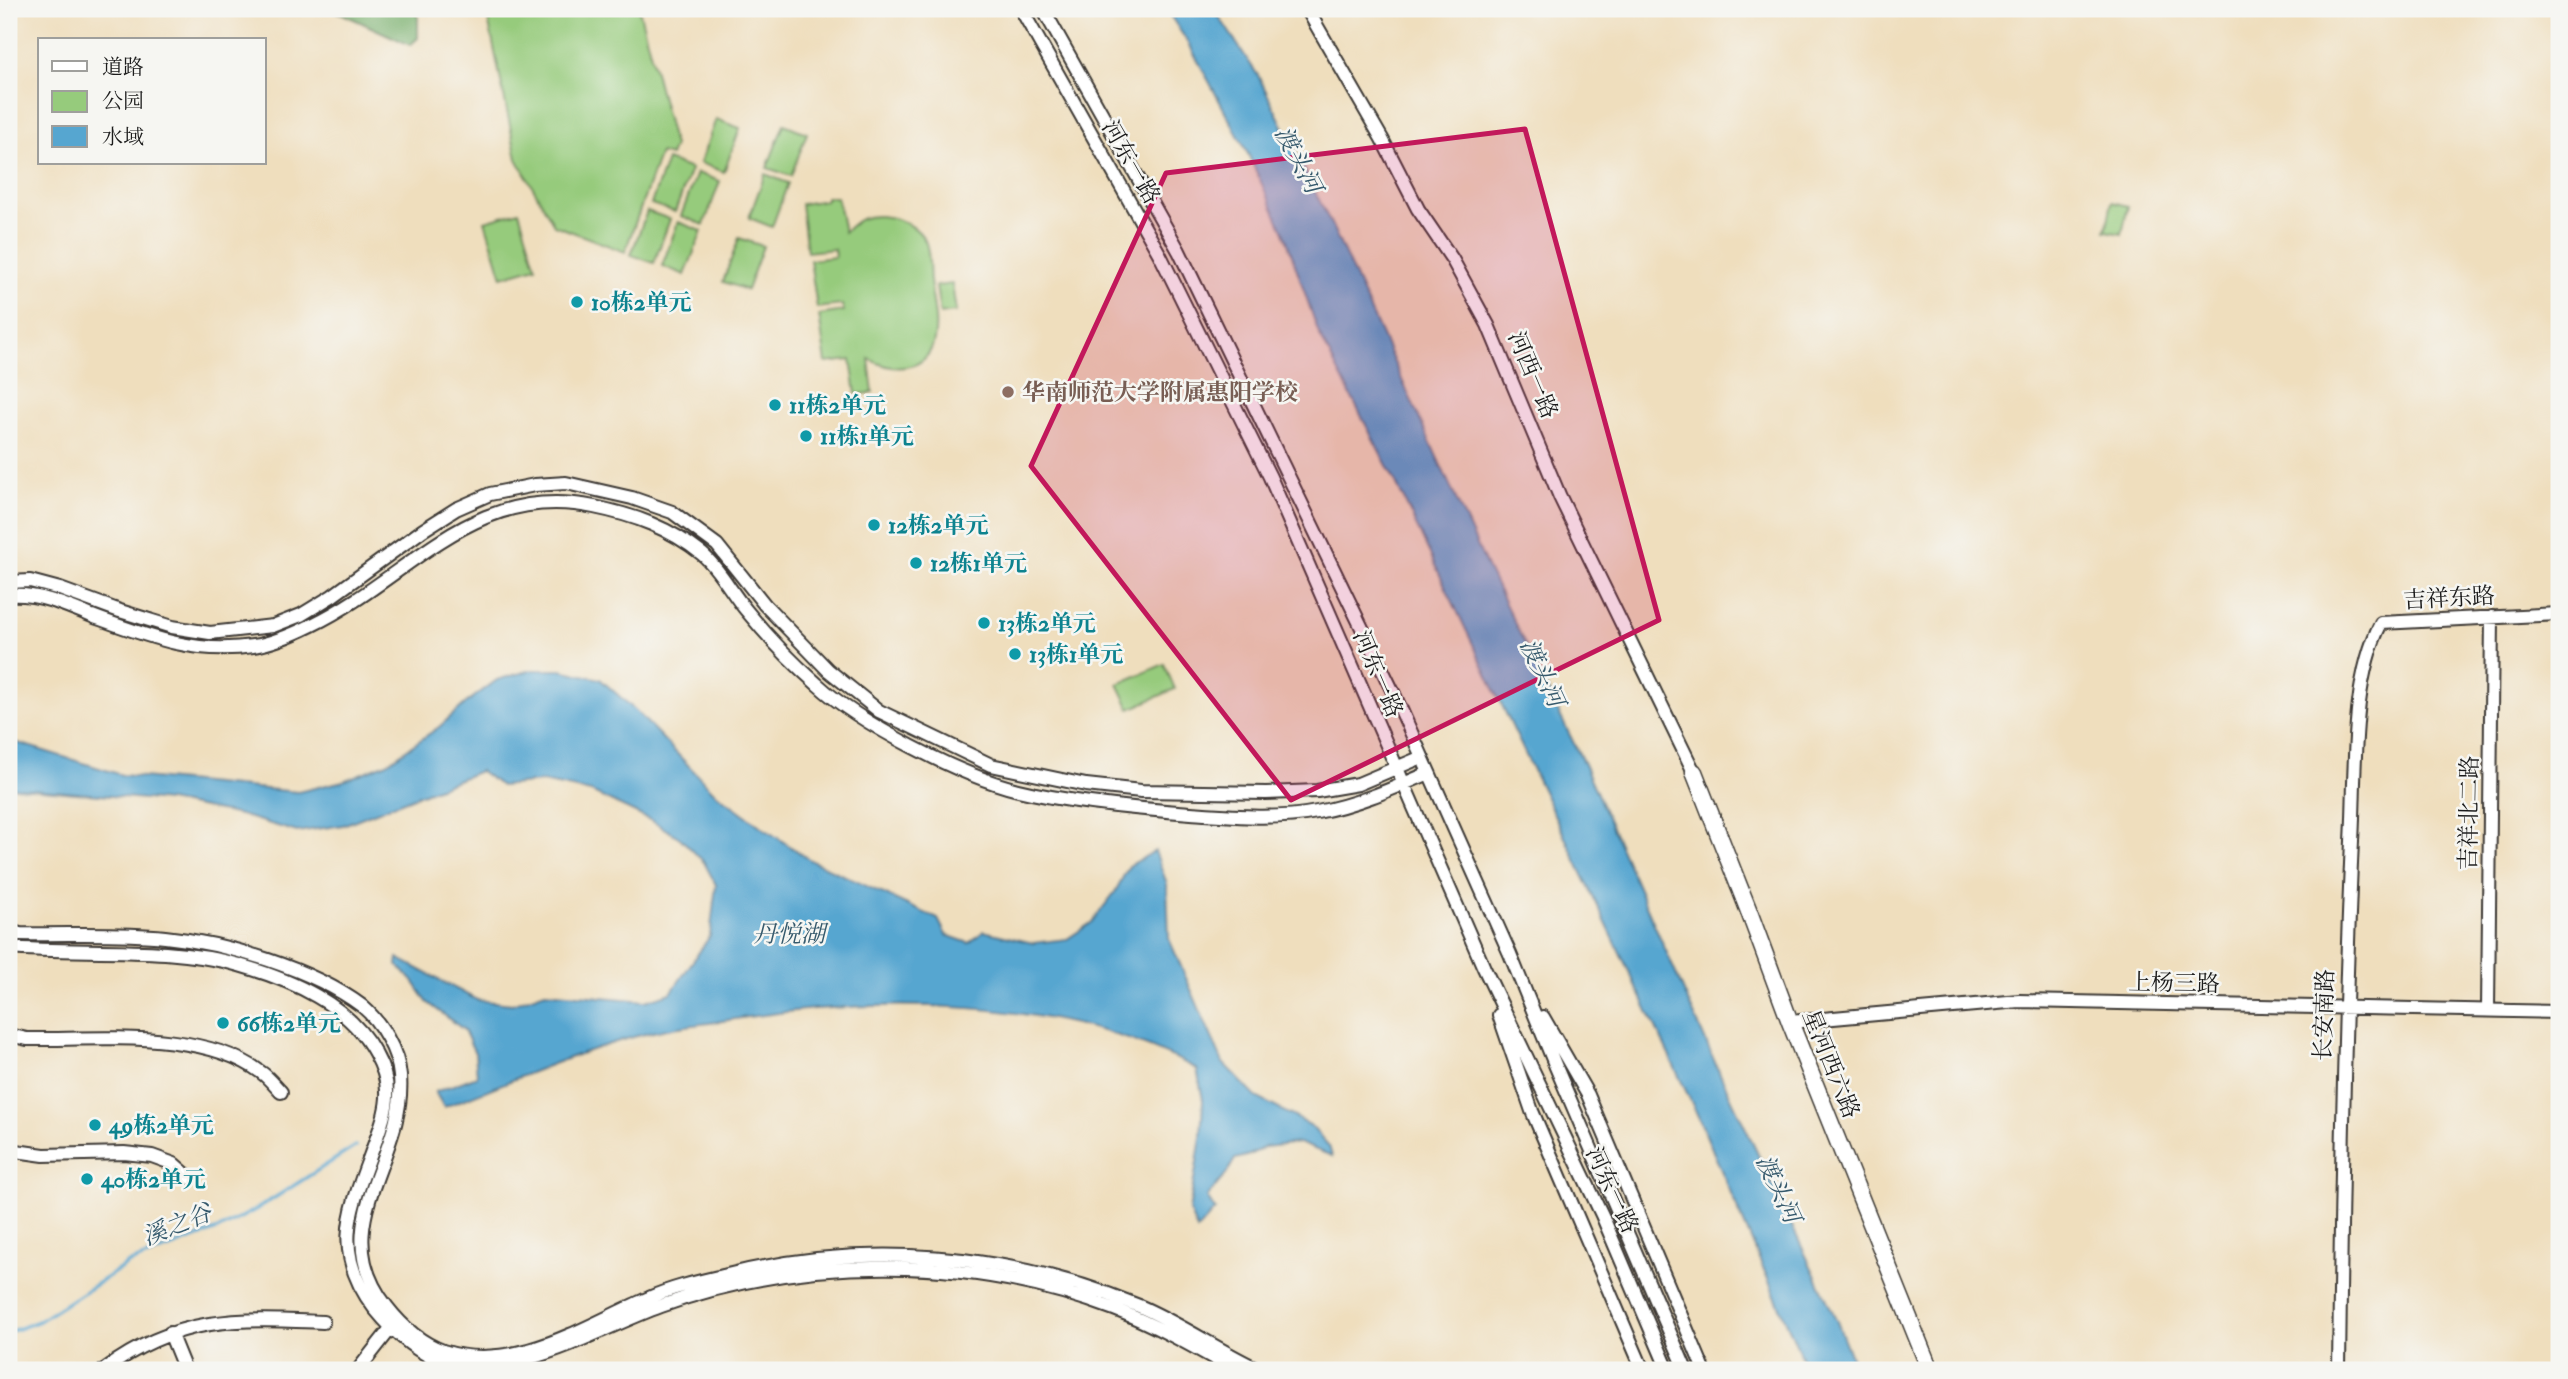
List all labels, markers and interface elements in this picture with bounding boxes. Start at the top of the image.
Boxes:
legend [38,38,266,164]
text: 道路 [102,54,144,81]
text: 公园 [102,88,144,115]
street label: 河东一路 [1095,115,1167,209]
water label: 渡头河 [1267,121,1330,203]
text: 水域 [102,124,144,151]
place label: 10栋2单元 [591,288,692,317]
marker: 10栋2单元 [569,294,585,310]
street label: 河西一路 [1502,327,1564,423]
place label: 华南师范大学附属惠阳学校 [1022,378,1298,407]
marker: 华南师范大学附属惠阳学校 [1000,384,1016,400]
place label: 11栋2单元 [789,391,886,420]
marker: 11栋2单元 [767,397,783,413]
place label: 11栋1单元 [820,422,914,451]
marker: 11栋1单元 [798,428,814,444]
place label: 12栋2单元 [888,511,989,540]
marker: 12栋2单元 [866,517,882,533]
place label: 12栋1单元 [930,549,1027,578]
marker: 12栋1单元 [908,555,924,571]
street label: 吉祥东路 [2402,581,2496,615]
place label: 13栋2单元 [998,609,1096,638]
marker: 13栋2单元 [976,615,992,631]
street label: 河东一路 [1347,626,1409,722]
water label: 渡头河 [1513,634,1573,716]
place label: 13栋1单元 [1029,640,1123,669]
marker: 13栋1单元 [1007,646,1023,662]
street label: 吉祥北二路 [2453,755,2485,871]
water label: 丹悦湖 [753,919,829,950]
street label: 上杨三路 [2128,968,2220,998]
street label: 长安南路 [2308,969,2340,1061]
street label: 星河西六路 [1796,1005,1866,1123]
place label: 66栋2单元 [237,1009,341,1038]
marker: 66栋2单元 [215,1015,231,1031]
place label: 49栋2单元 [108,1111,214,1140]
marker: 49栋2单元 [87,1117,103,1133]
street label: 河东一路 [1579,1142,1645,1238]
water label: 渡头河 [1749,1150,1809,1232]
place label: 40栋2单元 [100,1165,206,1194]
marker: 40栋2单元 [79,1171,95,1187]
water label: 溪之谷 [138,1196,218,1253]

